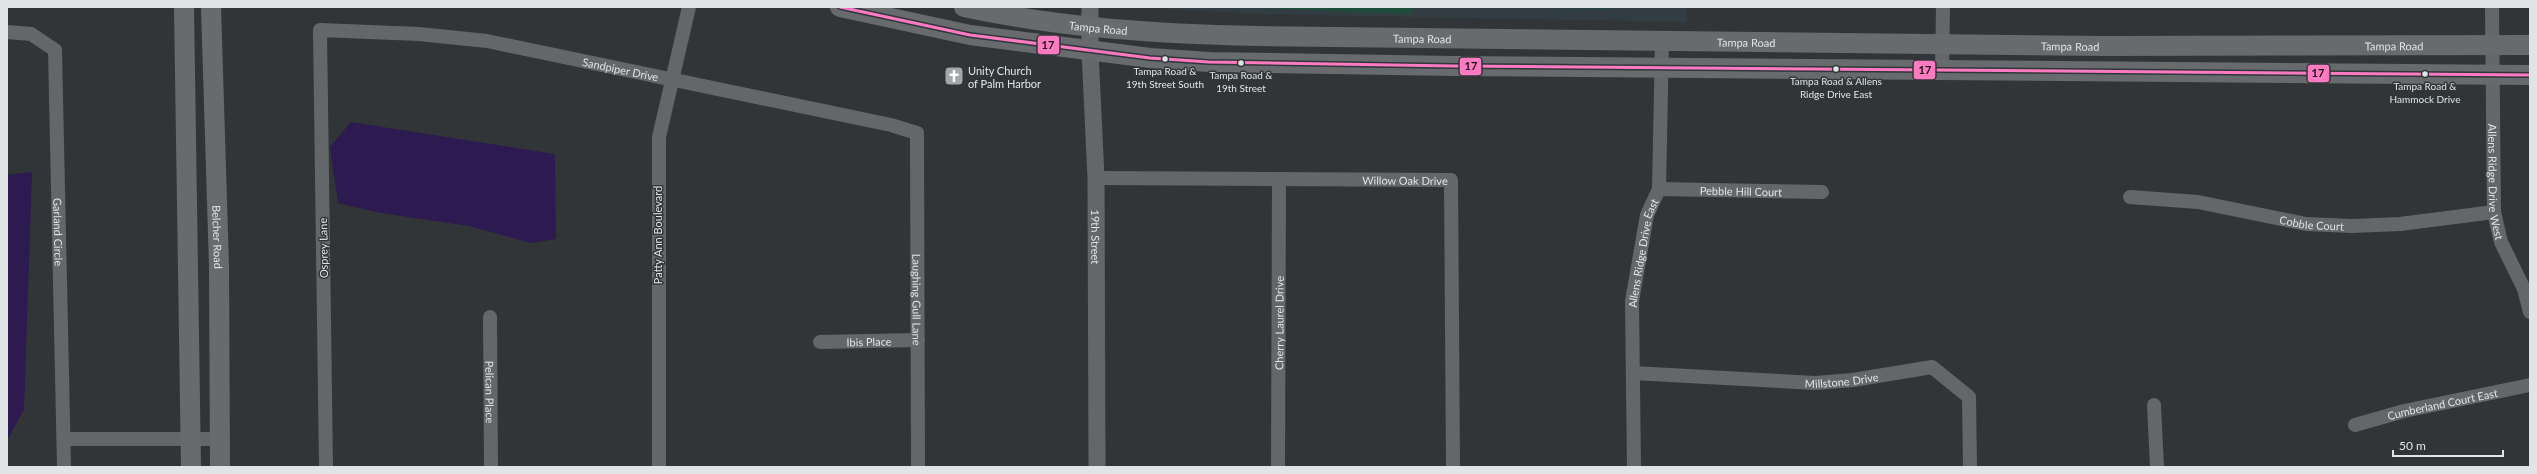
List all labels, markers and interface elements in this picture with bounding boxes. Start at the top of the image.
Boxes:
street label: Tampa Road [1068,18,1128,37]
street label: Tampa Road [1393,31,1452,45]
line badge: 17 [1037,35,1060,55]
street label: Tampa Road [1717,35,1775,49]
text: 17 [1042,38,1054,51]
street label: Tampa Road [2041,39,2099,52]
street label: Tampa Road [2365,39,2423,52]
marker: Tampa Road & 19th Street South [1160,54,1170,64]
street label: Sandpiper Drive [581,55,660,83]
line badge: 17 [1459,57,1482,76]
marker: Tampa Road & 19th Street [1236,58,1246,68]
text: 17 [1465,59,1477,72]
line badge: 17 [1913,60,1936,80]
text: 17 [1919,63,1931,76]
place label: Unity Church of Palm Harbor [968,64,1041,90]
marker: Tampa Road & Allens Ridge Drive East [1831,64,1841,74]
line badge: 17 [2307,64,2330,83]
church icon: Unity Church of Palm Harbor [943,65,965,87]
place label: Tampa Road & 19th Street South [1126,65,1204,90]
text: 17 [2312,66,2324,79]
place label: Tampa Road & 19th Street [1210,69,1273,94]
marker: Tampa Road & Hammock Drive [2420,69,2430,79]
place label: Tampa Road & Allens Ridge Drive East [1790,75,1882,100]
place label: Tampa Road & Hammock Drive [2390,80,2460,105]
street label: Allens Ridge Drive West [2487,124,2507,241]
street label: Willow Oak Drive [1362,173,1448,186]
street label: Pebble Hill Court [1700,183,1782,198]
street label: Patty Ann Boulevard [651,186,664,284]
street label: Allens Ridge Drive East [1625,196,1660,308]
street label: Garland Circle [52,198,66,266]
street label: Belcher Road [211,205,226,269]
street label: 19th Street [1090,209,1103,264]
street label: Cobble Court [2278,212,2344,232]
street label: Osprey Lane [316,218,330,278]
street label: Laughing Gull Lane [911,254,924,346]
street label: Cherry Laurel Drive [1272,276,1285,370]
street label: Ibis Place [846,334,892,348]
street label: Pelican Place [484,361,497,424]
street label: Millstone Drive [1804,369,1880,389]
street label: Cumberland Court East [2386,385,2499,422]
scale bar [2393,432,2503,458]
text: 50 m [2399,438,2426,453]

